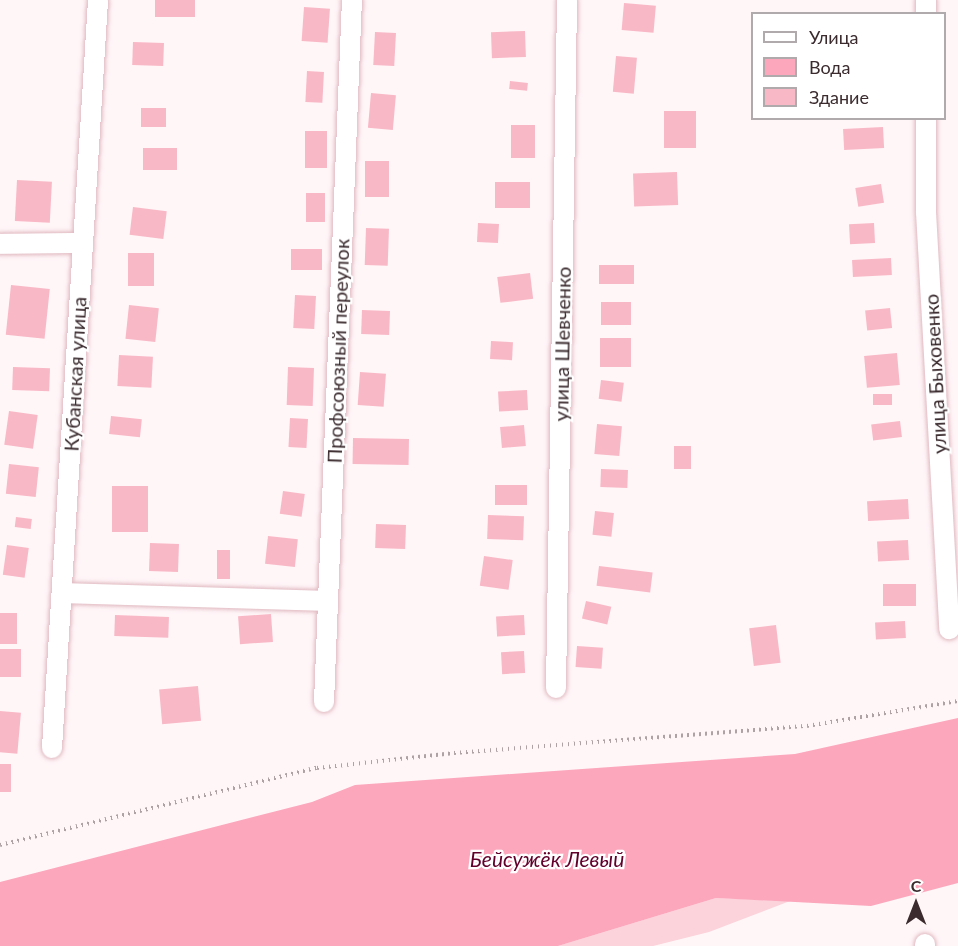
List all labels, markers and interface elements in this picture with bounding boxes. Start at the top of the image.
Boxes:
legend [751,12,946,120]
text: Улица [809,26,859,48]
text: Вода [809,56,850,78]
text: Здание [809,86,869,108]
street label: Профсоюзный переулок [322,238,354,464]
street label: улица Шевченко [549,266,575,422]
street label: улица Быховенко [919,293,951,455]
street label: Кубанская улица [59,296,91,452]
water label: Бейсужёк Левый [470,846,624,872]
north arrow [886,874,946,934]
text: С [911,876,921,895]

